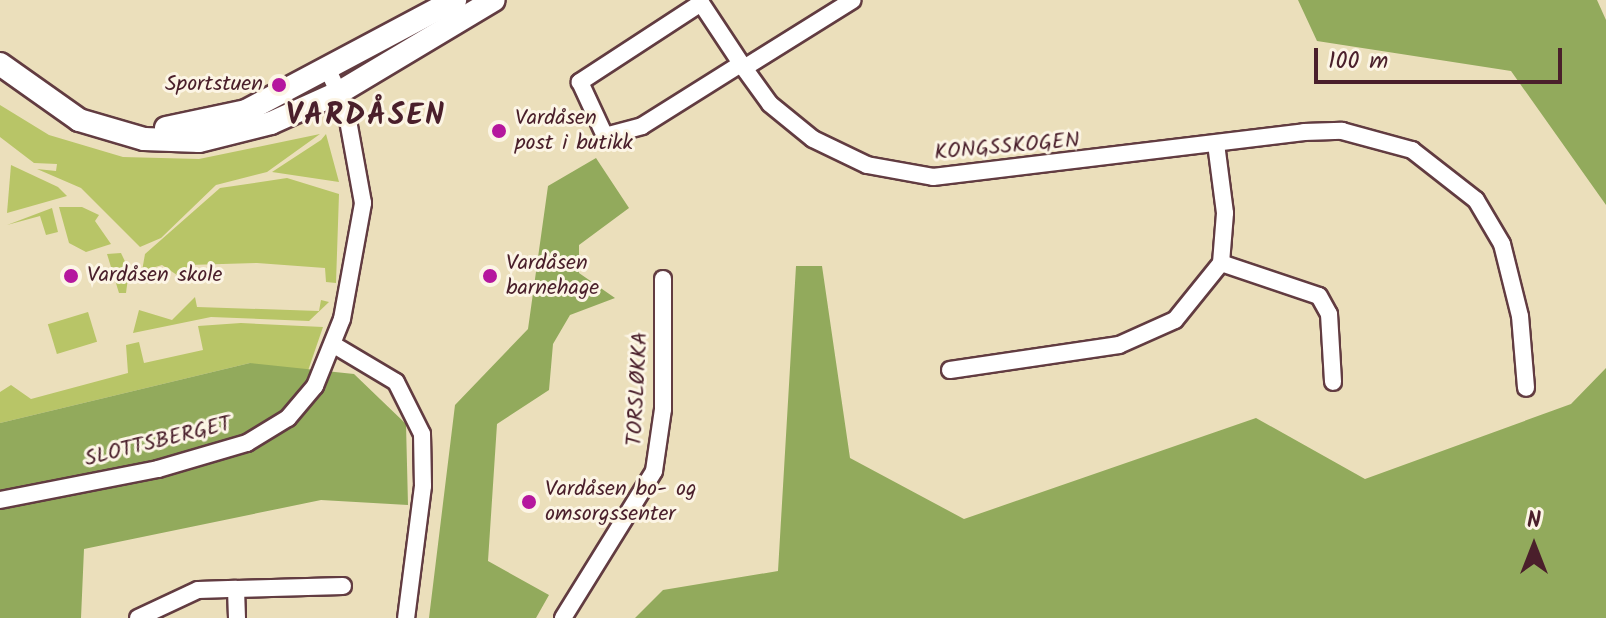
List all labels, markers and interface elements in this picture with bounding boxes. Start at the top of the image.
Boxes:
scale bar [1318,32,1566,82]
text: 100 m [1328,42,1388,81]
place label: Sportstuen [165,72,263,98]
marker: Sportstuen [270,76,288,94]
district label: VARDÅSEN [286,98,446,134]
place label: Vardåsen post i butikk [515,105,633,156]
marker: Vardåsen post i butikk [490,122,508,140]
street label: KONGSSKOGEN [933,127,1081,167]
place label: Vardåsen barnehage [506,250,599,302]
place label: Vardåsen skole [87,263,222,289]
marker: Vardåsen skole [62,267,80,285]
marker: Vardåsen barnehage [481,267,499,285]
street label: TORSLØKKA [622,331,654,447]
street label: SLOTTSBERGET [82,411,234,473]
place label: Vardåsen bo- og omsorgssenter [545,476,696,528]
marker: Vardåsen bo- og omsorgssenter [520,493,538,511]
text: N [1527,504,1541,539]
north arrow [1494,506,1574,586]

